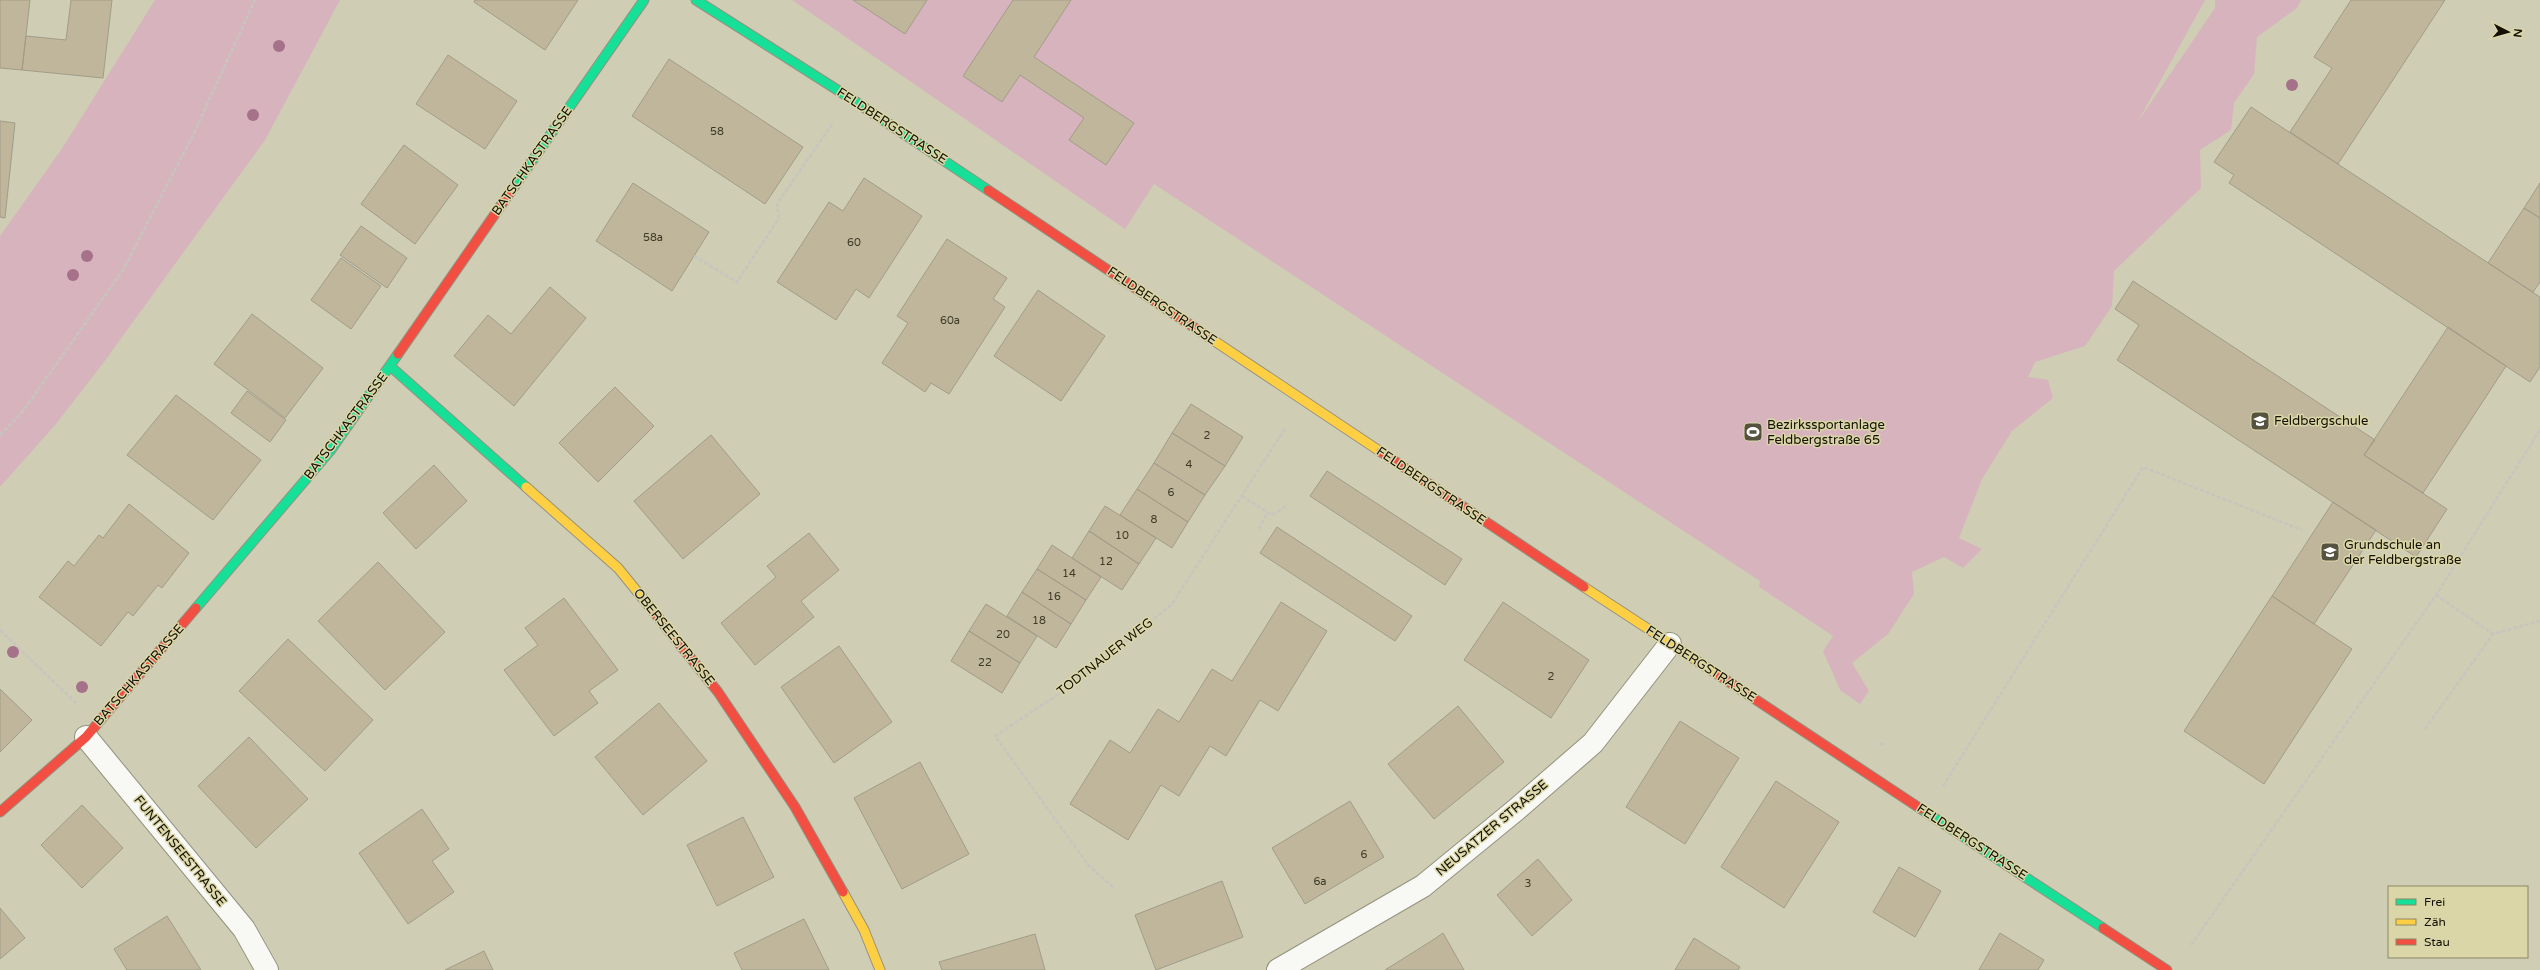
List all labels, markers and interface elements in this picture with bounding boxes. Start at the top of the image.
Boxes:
north arrow [2488,12,2528,52]
text: N [2511,28,2524,38]
street label: FELDBERGSTRASSE [834,84,950,168]
street label: BATSCHKASTRASSE [488,103,576,219]
house number: 58 [710,125,724,138]
house number: 58a [643,231,663,244]
house number: 60 [847,236,861,249]
street label: FELDBERGSTRASSE [1104,263,1220,349]
house number: 60a [940,314,960,327]
street label: BATSCHKASTRASSE [301,369,391,483]
school or university icon: Feldbergschule [2249,410,2271,432]
place label: Feldbergschule [2274,413,2368,429]
place label: Bezirkssportanlage Feldbergstraße 65 [1767,417,1885,448]
sports icon: Bezirkssportanlage Feldbergstraße 65 [1742,421,1764,443]
house number: 2 [1204,429,1211,442]
street label: FELDBERGSTRASSE [1373,443,1489,529]
house number: 4 [1186,458,1193,471]
house number: 6 [1168,486,1175,499]
house number: 8 [1151,513,1158,526]
house number: 10 [1115,529,1129,542]
place label: Grundschule an der Feldbergstraße [2344,537,2461,568]
school or university icon: Grundschule an der Feldbergstraße [2319,541,2341,563]
house number: 12 [1099,555,1113,568]
house number: 14 [1062,567,1076,580]
street label: OBERSEESTRASSE [630,585,718,689]
house number: 16 [1047,590,1061,603]
house number: 18 [1032,614,1046,627]
street label: TODTNAUER WEG [1054,615,1156,699]
street label: BATSCHKASTRASSE [90,621,188,729]
street label: FELDBERGSTRASSE [1643,622,1759,706]
house number: 20 [996,628,1010,641]
house number: 22 [978,656,992,669]
house number: 2 [1548,670,1555,683]
street label: NEUSATZER STRASSE [1433,776,1551,880]
street label: FUNTENSEESTRASSE [130,792,230,910]
street label: FELDBERGSTRASSE [1914,800,2030,884]
house number: 6 [1361,848,1368,861]
house number: 6a [1313,875,1327,888]
house number: 3 [1525,877,1532,890]
legend [2388,886,2528,958]
text: Frei [2424,895,2445,909]
text: Zäh [2424,915,2446,929]
text: Stau [2424,935,2450,949]

